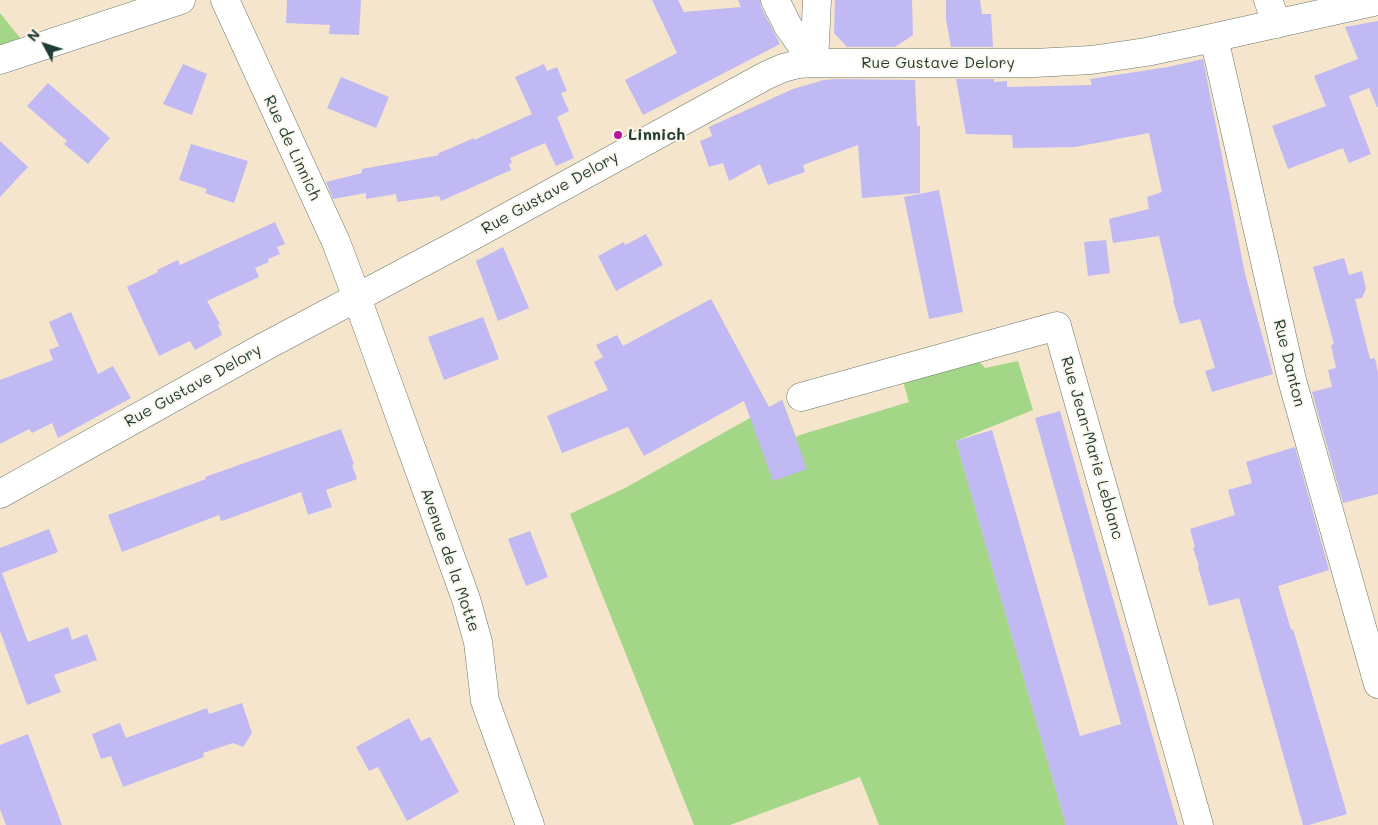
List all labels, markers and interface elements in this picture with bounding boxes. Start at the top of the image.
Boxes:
north arrow [20,20,70,70]
text: N [22,25,44,45]
street label: Rue Gustave Delory [861,53,1015,73]
street label: Rue de Linnich [259,92,325,204]
place label: Linnich [628,125,685,145]
marker: Linnich [612,129,624,141]
street label: Rue Gustave Delory [478,147,622,239]
street label: Rue Danton [1269,317,1309,409]
street label: Rue Gustave Delory [121,340,265,432]
street label: Rue Jean-Marie Leblanc [1057,354,1127,542]
street label: Avenue de la Motte [416,485,484,635]

